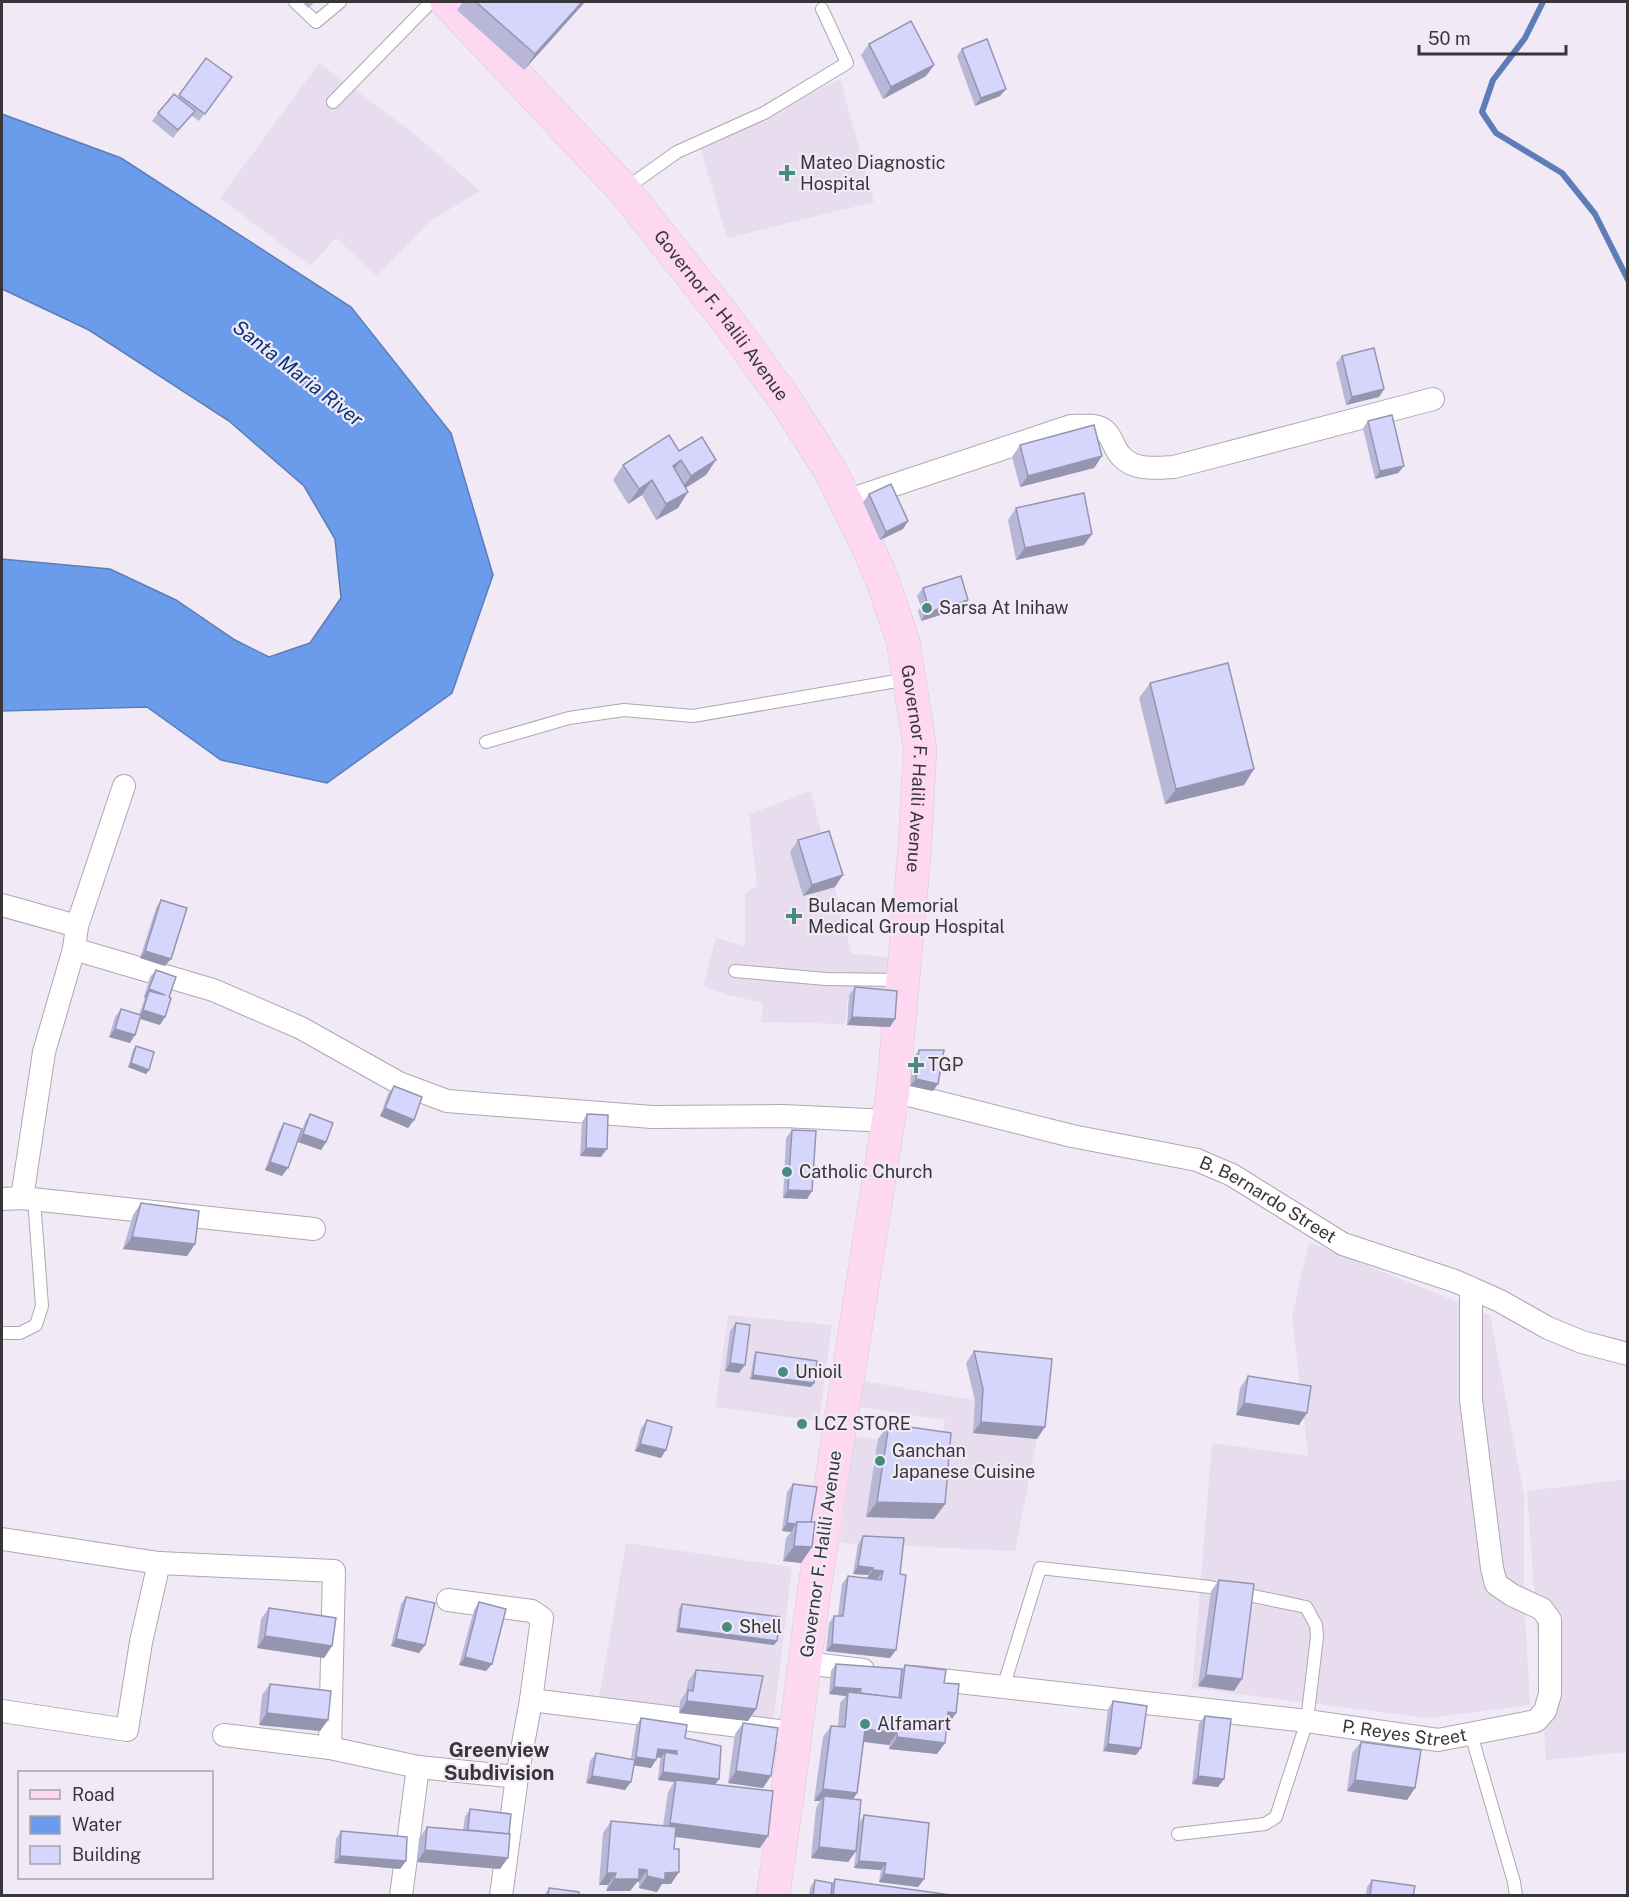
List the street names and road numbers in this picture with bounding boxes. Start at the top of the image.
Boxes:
street label: Governor F. Halili Avenue [650,226,793,405]
street label: Governor F. Halili Avenue [897,663,931,874]
street label: B. Bernardo Street [1196,1151,1340,1247]
street label: Governor F. Halili Avenue [796,1449,845,1659]
street label: P. Reyes Street [1341,1715,1468,1750]

